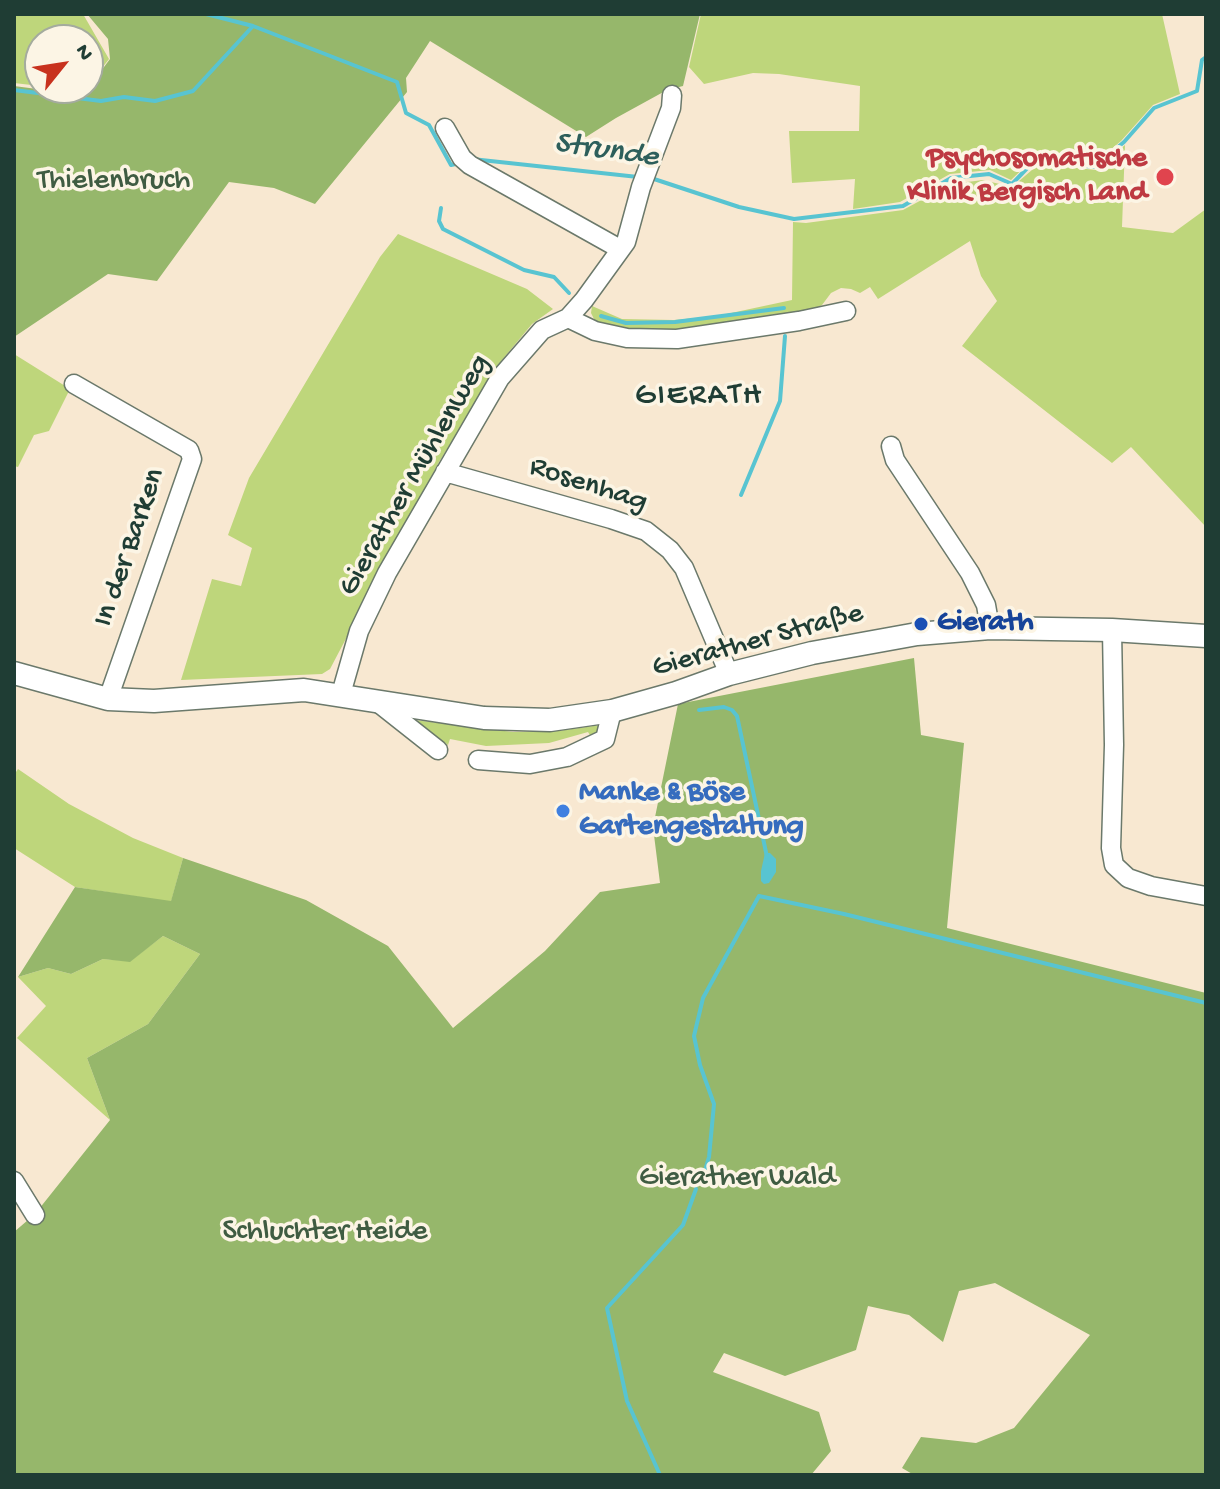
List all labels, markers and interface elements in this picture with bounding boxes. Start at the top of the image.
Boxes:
north arrow [24,24,104,104]
text: N [68,40,98,66]
water label: Strunde [551,126,661,178]
place label: Psychosomatische Klinik Bergisch Land [907,142,1147,212]
park label: Thielenbruch [38,164,190,200]
marker: Psychosomatische Klinik Bergisch Land [1154,166,1176,188]
street label: Gierather Mühlenweg [332,349,500,603]
district label: GIERATH [635,378,763,416]
street label: Rosenhag [524,450,652,522]
street label: In der Barken [87,464,175,632]
street label: Gierather Straße [649,597,867,687]
place label: Gierath [937,606,1034,642]
marker: Gierath [912,615,930,633]
place label: Manke & Böse Gartengestaltung [579,776,804,846]
marker: Manke & Böse Gartengestaltung [554,802,572,820]
park label: Gierather Wald [639,1161,835,1197]
park label: Schluchter Heide [223,1215,427,1251]

